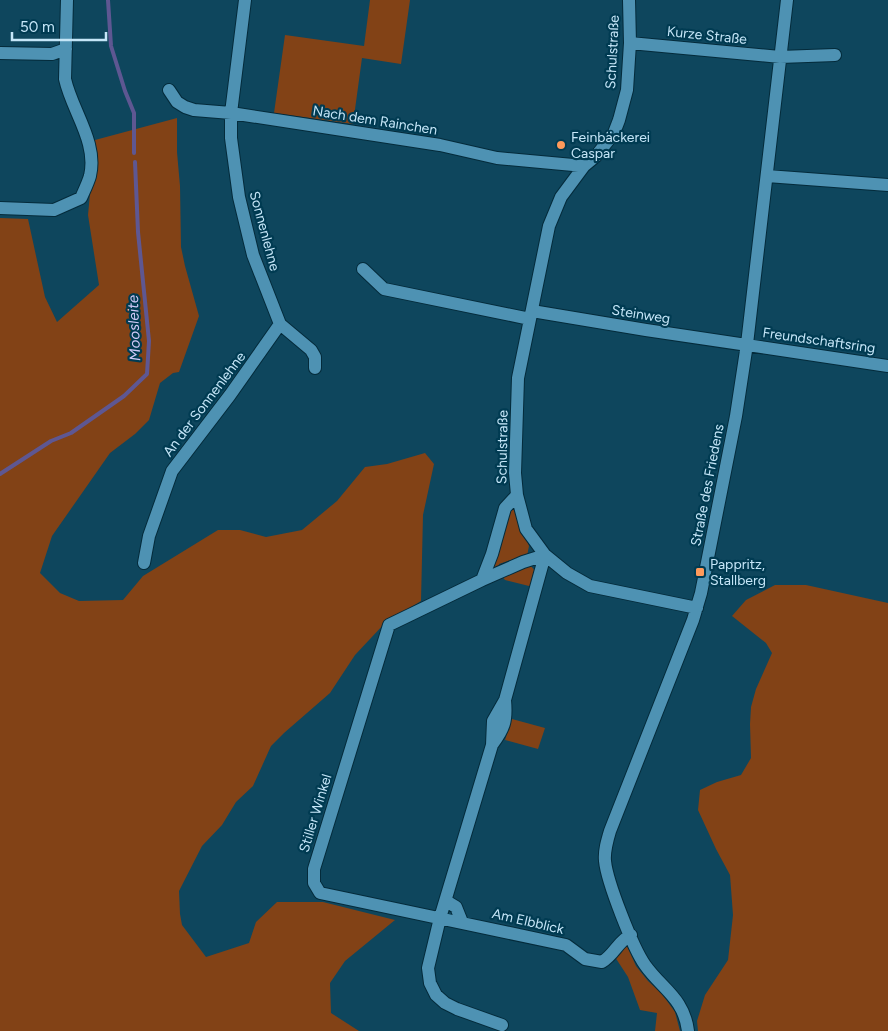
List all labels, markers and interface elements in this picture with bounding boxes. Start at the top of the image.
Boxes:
scale bar [12,10,106,42]
street label: Schulstraße [602,14,623,89]
text: 50 m [20,18,55,36]
street label: Kurze Straße [666,23,748,48]
street label: Nach dem Rainchen [311,102,439,139]
place label: Feinbäckerei Caspar [571,129,650,162]
marker: Feinbäckerei Caspar [555,139,567,151]
street label: Sonnenlehne [246,189,283,273]
water label: Moosleite [124,295,144,361]
street label: Steinweg [610,301,671,328]
street label: Freundschaftsring [761,324,876,357]
street label: An der Sonnenlehne [160,348,249,460]
street label: Schulstraße [493,409,512,484]
street label: Straße des Friedens [687,423,728,548]
place label: Pappritz, Stallberg [710,556,766,589]
marker: Pappritz, Stallberg [694,566,706,578]
street label: Stiller Winkel [296,772,335,854]
street label: Am Elbblick [490,905,566,938]

